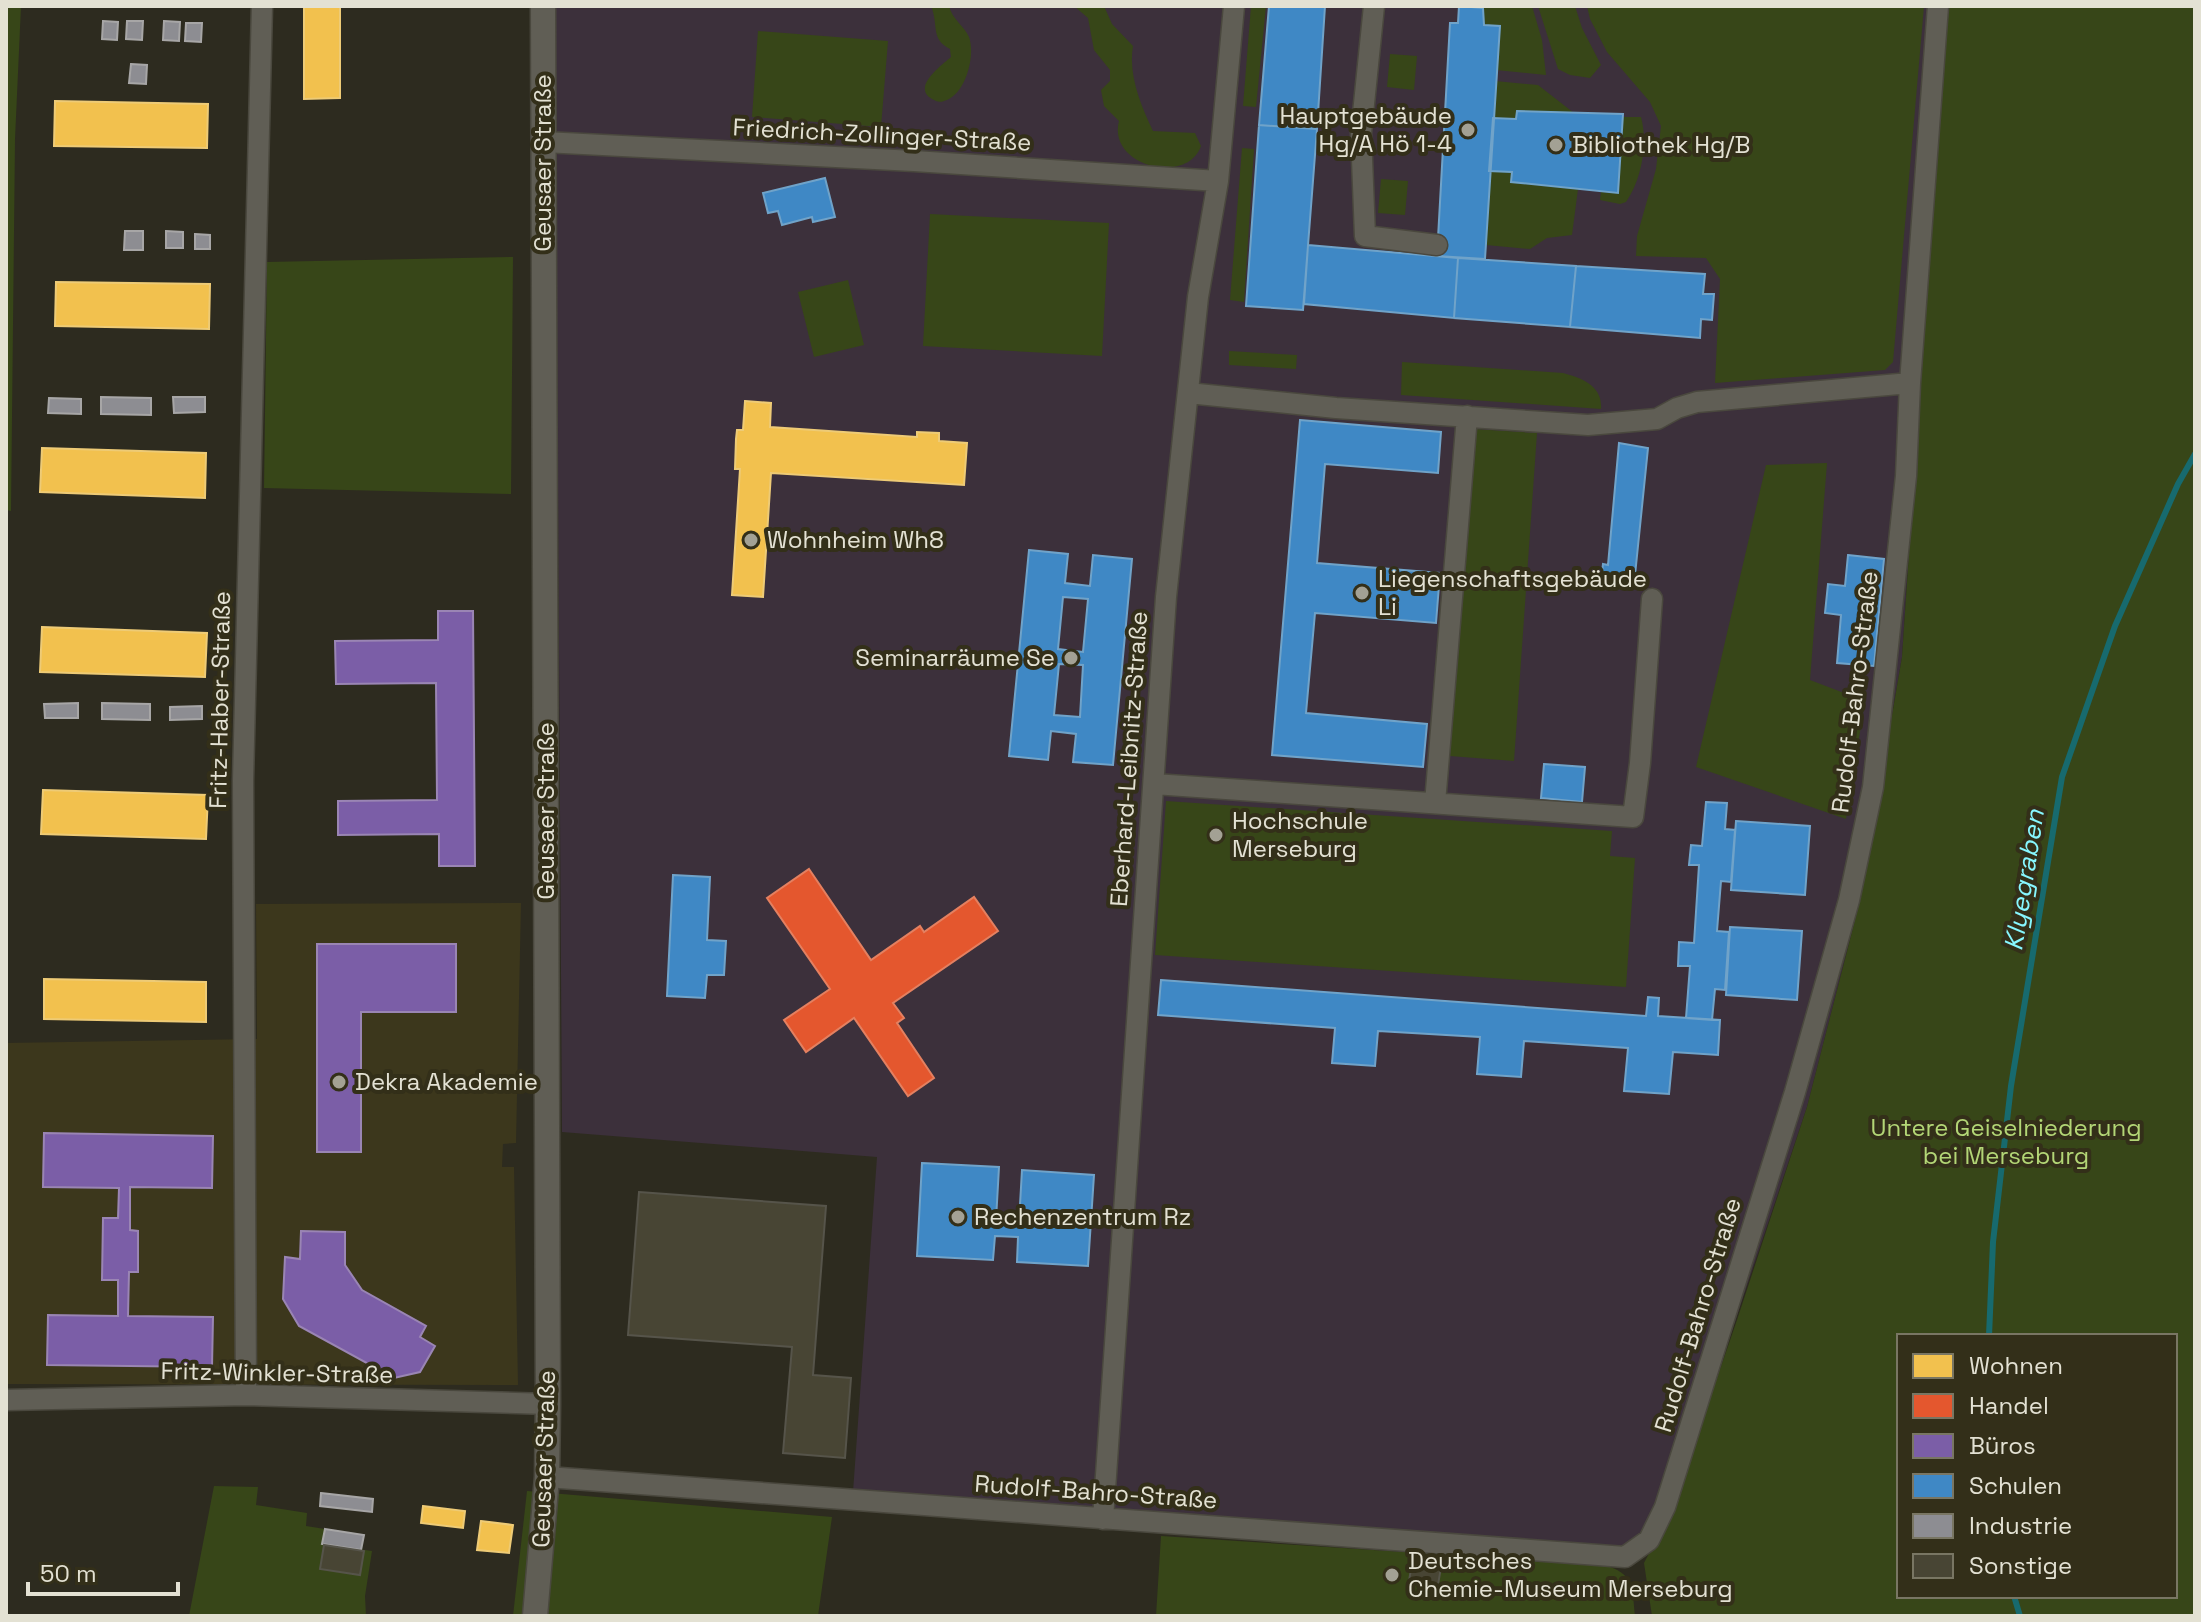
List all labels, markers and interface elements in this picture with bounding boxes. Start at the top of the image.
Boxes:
street label: Geusaer Straße [527,74,558,252]
place label: Hauptgebäude Hg/A Hö 1-4 [1280,100,1452,159]
street label: Friedrich-Zollinger-Straße [732,111,1032,158]
marker: Hauptgebäude Hg/A Hö 1-4 [1459,121,1477,139]
place label: Bibliothek Hg/B [1572,129,1750,160]
marker: Bibliothek Hg/B [1547,136,1565,154]
place label: Wohnheim Wh8 [767,524,944,555]
marker: Wohnheim Wh8 [742,531,760,549]
place label: Liegenschaftsgebäude Li [1378,563,1647,622]
street label: Rudolf-Bahro-Straße [1824,569,1885,815]
marker: Liegenschaftsgebäude Li [1353,584,1371,602]
street label: Fritz-Haber-Straße [202,591,237,809]
street label: Eberhard-Leibnitz-Straße [1103,610,1154,908]
place label: Seminarräume Se [855,642,1055,673]
marker: Seminarräume Se [1062,649,1080,667]
street label: Geusaer Straße [530,722,561,900]
place label: Hochschule Merseburg [1232,805,1368,864]
water label: Klyegraben [1996,806,2052,953]
marker: Hochschule Merseburg [1207,826,1225,844]
place label: Dekra Akademie [355,1066,538,1097]
marker: Dekra Akademie [330,1073,348,1091]
park label: Untere Geiselniederung bei Merseburg [1870,1112,2142,1171]
street label: Rudolf-Bahro-Straße [1647,1194,1748,1436]
place label: Rechenzentrum Rz [974,1201,1191,1232]
marker: Rechenzentrum Rz [949,1208,967,1226]
legend [1897,1334,2177,1598]
text: Wohnen [1969,1350,2063,1381]
street label: Fritz-Winkler-Straße [160,1355,394,1390]
street label: Geusaer Straße [525,1370,562,1548]
text: Handel [1969,1390,2049,1421]
text: Büros [1969,1430,2036,1461]
street label: Rudolf-Bahro-Straße [974,1468,1218,1515]
text: Schulen [1969,1470,2062,1501]
text: Industrie [1969,1510,2072,1541]
place label: Deutsches Chemie-Museum Merseburg [1408,1545,1733,1604]
scale bar [28,1546,178,1596]
text: Sonstige [1969,1550,2072,1581]
text: 50 m [40,1558,97,1589]
marker: Deutsches Chemie-Museum Merseburg [1383,1566,1401,1584]

